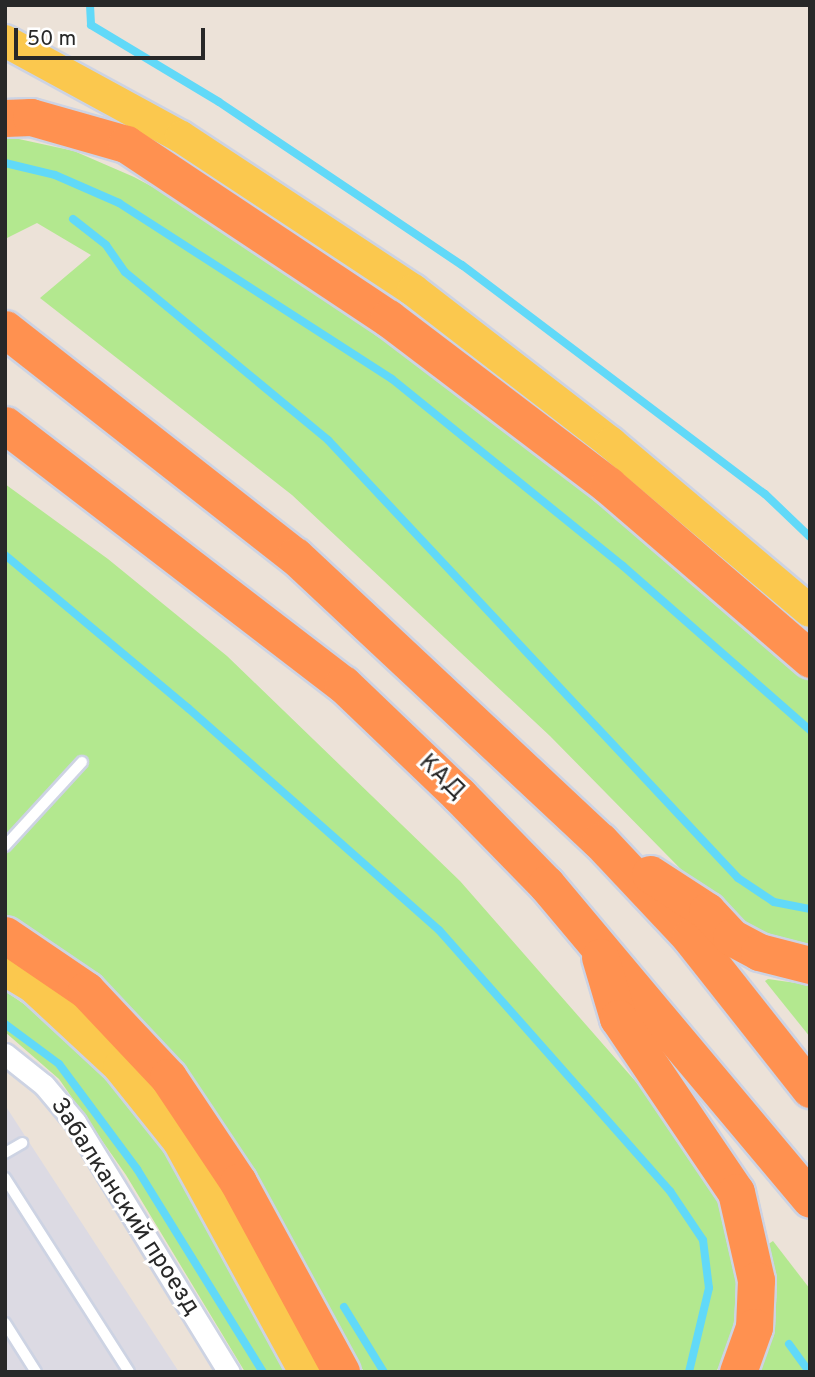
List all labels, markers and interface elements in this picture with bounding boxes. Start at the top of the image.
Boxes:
scale bar [18,14,208,58]
text: 50 m [27,26,76,53]
street label: КАД [412,749,470,807]
street label: Забалканский проезд [43,1093,205,1321]

